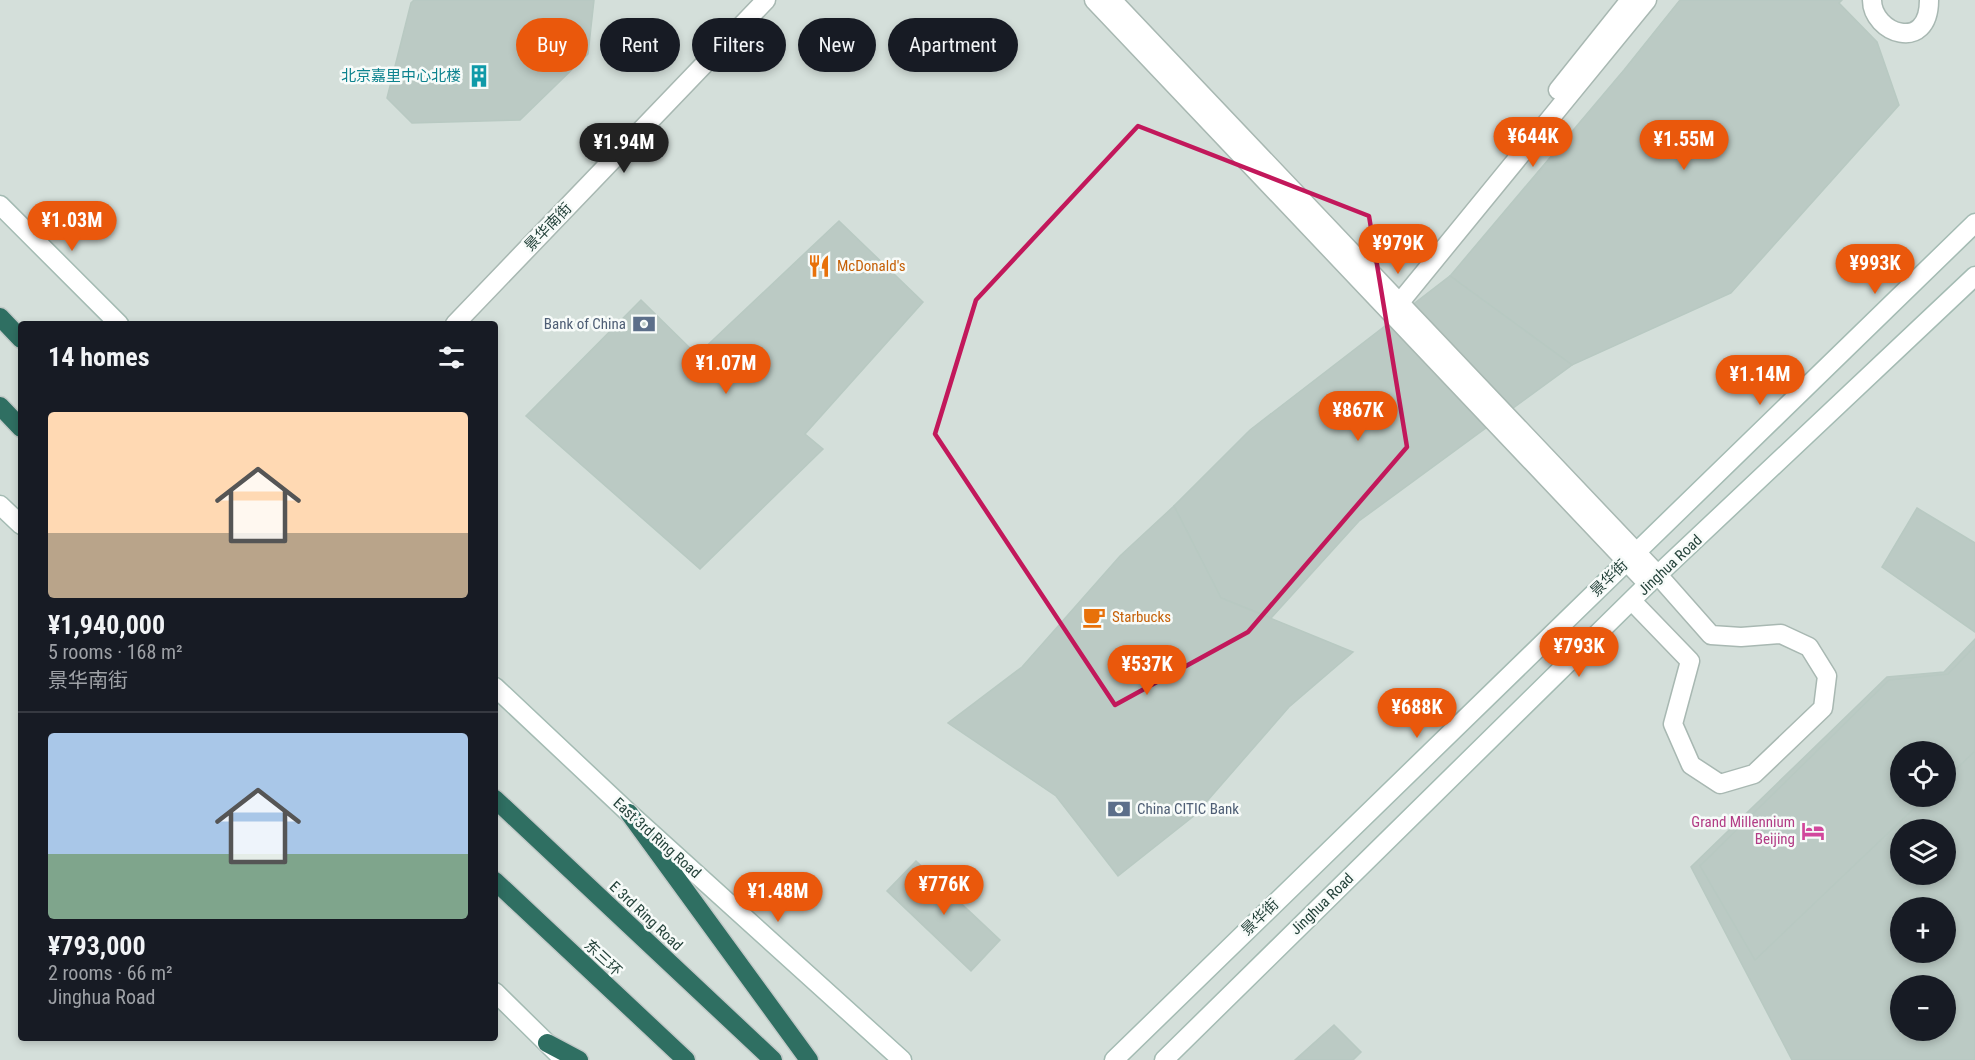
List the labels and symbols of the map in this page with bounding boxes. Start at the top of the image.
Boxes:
building icon: 北京嘉里中心北楼 [466,63,492,89]
place label: 北京嘉里中心北楼 [341,67,461,85]
pin: ¥644K [1491,117,1575,168]
pin: ¥1.55M [1635,120,1733,171]
pin: ¥1.94M [575,123,673,174]
street label: 景华南街 [521,199,575,255]
pin: ¥1.03M [23,201,121,252]
pin: ¥979K [1356,224,1440,275]
pin: ¥993K [1833,244,1917,295]
restaurant icon: McDonald's [806,253,832,279]
place label: McDonald's [837,257,906,275]
bank icon: Bank of China [631,311,657,337]
place label: Bank of China [544,315,626,333]
pin: ¥1.07M [677,344,775,395]
pin: ¥1.14M [1711,355,1809,406]
pin: ¥867K [1316,391,1400,442]
street label: Jinghua Road [1634,531,1706,599]
street label: 景华街 [1587,556,1631,600]
cafe icon: Starbucks [1081,604,1107,630]
place label: Starbucks [1112,608,1171,626]
pin: ¥793K [1537,627,1621,678]
pin: ¥537K [1105,645,1189,696]
pin: ¥688K [1375,688,1459,739]
street label: East 3rd Ring Road [609,794,705,882]
bank icon: China CITIC Bank [1106,796,1132,822]
place label: China CITIC Bank [1137,800,1239,818]
place label: Grand Millennium Beijing [1691,813,1795,848]
hotel icon: Grand Millennium Beijing [1800,818,1826,844]
pin: ¥776K [902,865,986,916]
street label: Jinghua Road [1287,870,1357,938]
pin: ¥1.48M [729,872,827,923]
street label: E 3rd Ring Road [606,878,686,954]
street label: 景华街 [1238,895,1282,939]
street label: 东三环 [580,936,626,980]

